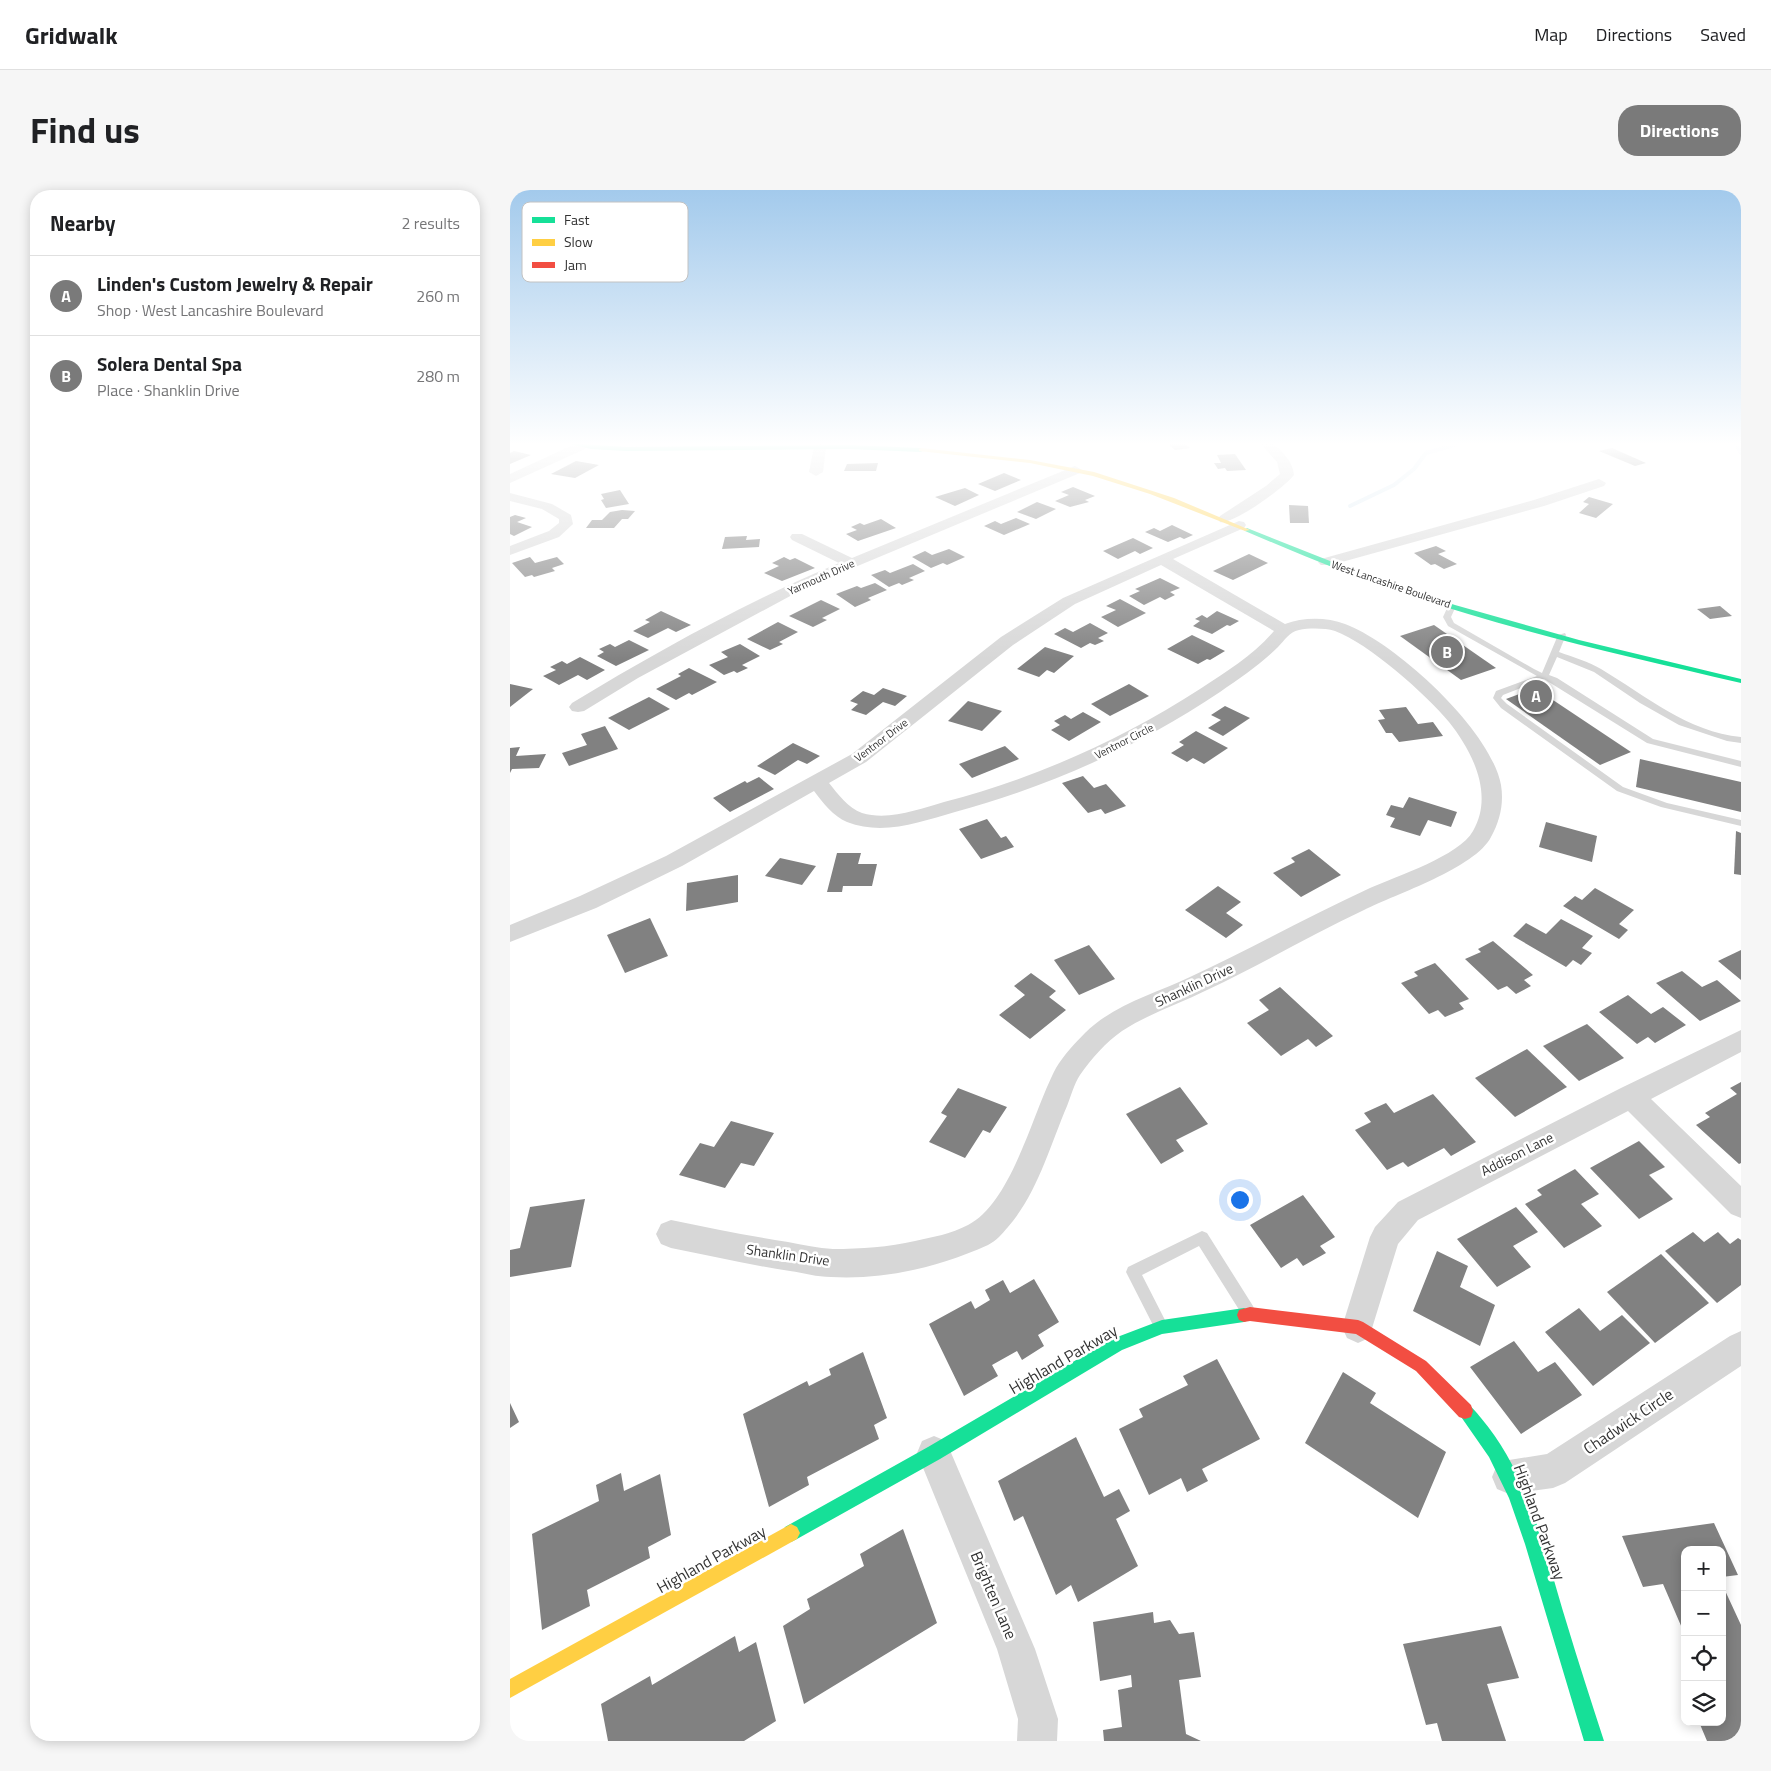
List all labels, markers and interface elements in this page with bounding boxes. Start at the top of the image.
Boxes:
text: Gridwalk [25,17,118,53]
text: Map [1534,21,1568,48]
text: Directions [1596,21,1672,48]
text: Saved [1700,21,1746,48]
text: Find us [30,103,140,157]
button: Directions [1618,105,1741,156]
legend [522,202,688,282]
text: Nearby [50,207,115,239]
text: Fast [564,209,589,230]
text: 2 results [401,211,460,235]
text: Slow [564,231,593,252]
text: Jam [564,254,587,275]
text: Linden's Custom Jewelry & Repair [97,269,373,298]
text: A [61,284,71,308]
text: 260 m [416,284,460,308]
text: Shop · West Lancashire Boulevard [97,298,324,322]
text: Solera Dental Spa [97,349,242,378]
text: B [61,364,71,388]
text: 280 m [416,364,460,388]
text: Place · Shanklin Drive [97,378,240,402]
street label: Yarmouth Drive [785,555,857,599]
street label: West Lancashire Boulevard [1329,556,1453,612]
pin: B [1431,633,1463,671]
pin: A [1520,677,1552,715]
street label: Ventnor Drive [851,714,911,765]
street label: Ventnor Circle [1092,719,1157,763]
street label: Shanklin Drive [1151,957,1236,1012]
street label: Addison Lane [1477,1126,1557,1181]
your location [1227,1187,1253,1213]
street label: Shanklin Drive [745,1238,831,1271]
street label: Highland Parkway [1004,1318,1122,1400]
street label: Chadwick Circle [1578,1382,1678,1460]
street label: Highland Parkway [1508,1461,1572,1584]
street label: Highland Parkway [652,1519,770,1599]
map controls [1681,1546,1726,1726]
button: + [1681,1546,1726,1591]
street label: Brighten Lane [965,1547,1023,1643]
button: − [1681,1591,1726,1636]
button: locate [1681,1636,1726,1681]
button: layers [1681,1681,1726,1726]

